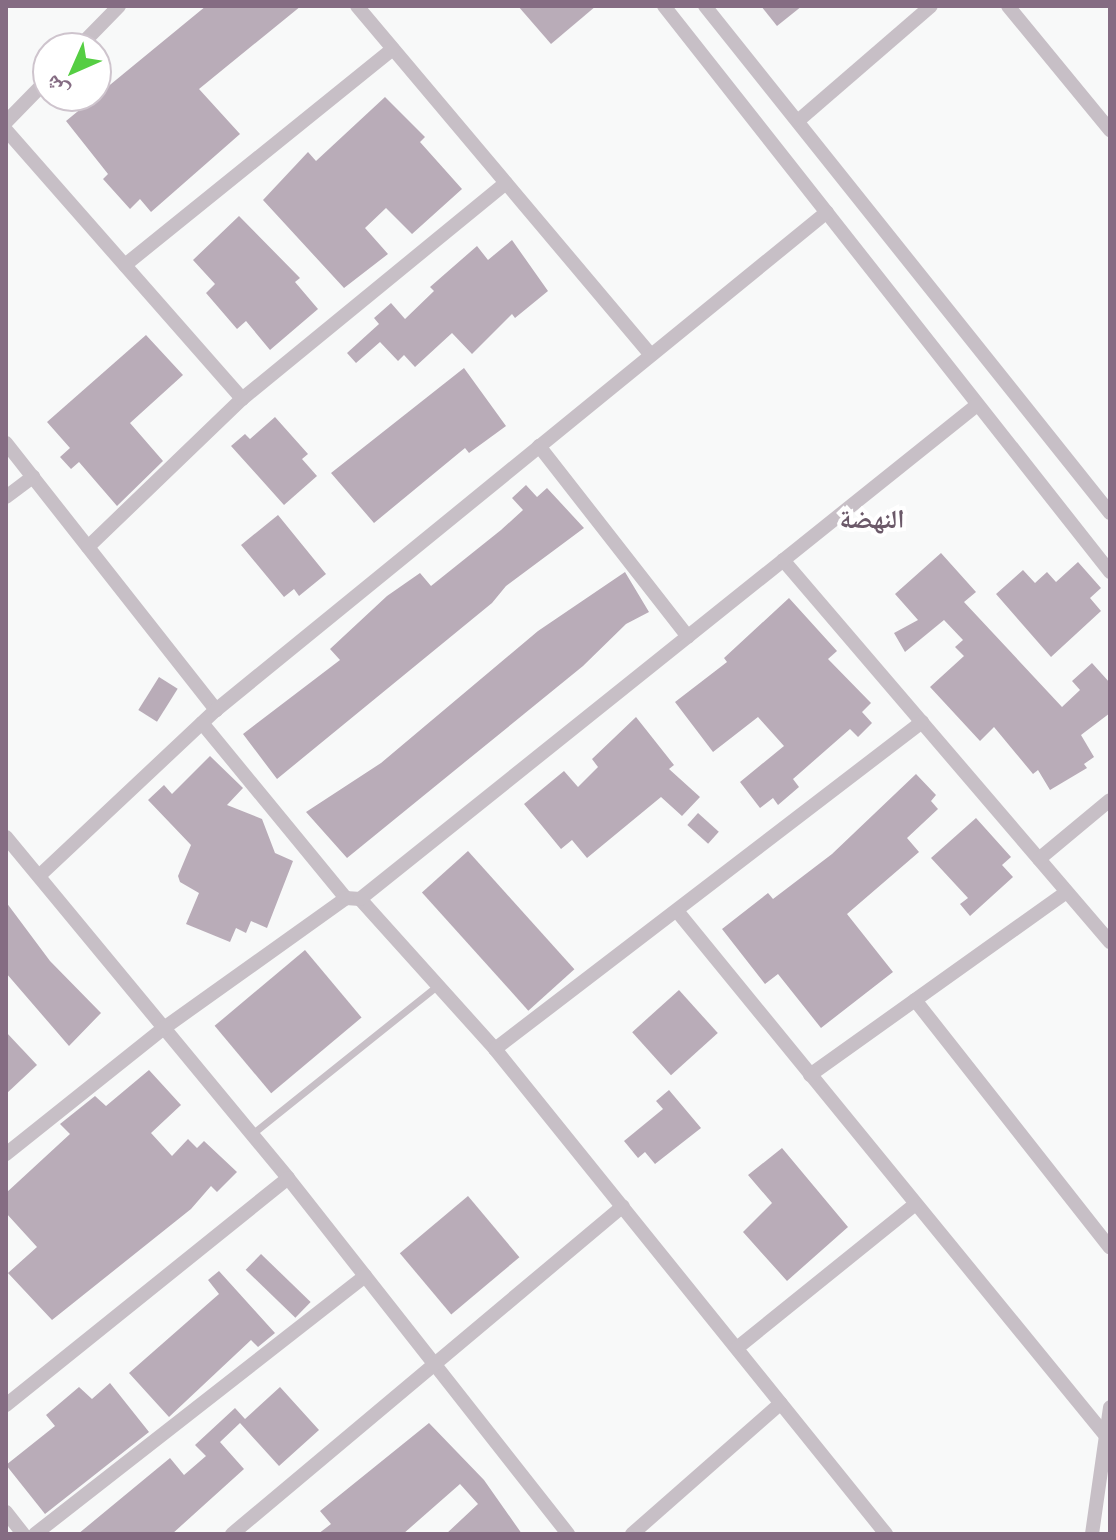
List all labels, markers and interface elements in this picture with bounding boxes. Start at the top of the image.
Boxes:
north arrow [32,32,112,112]
text: ش [39,70,74,105]
district label: النهضة [839,504,905,536]

